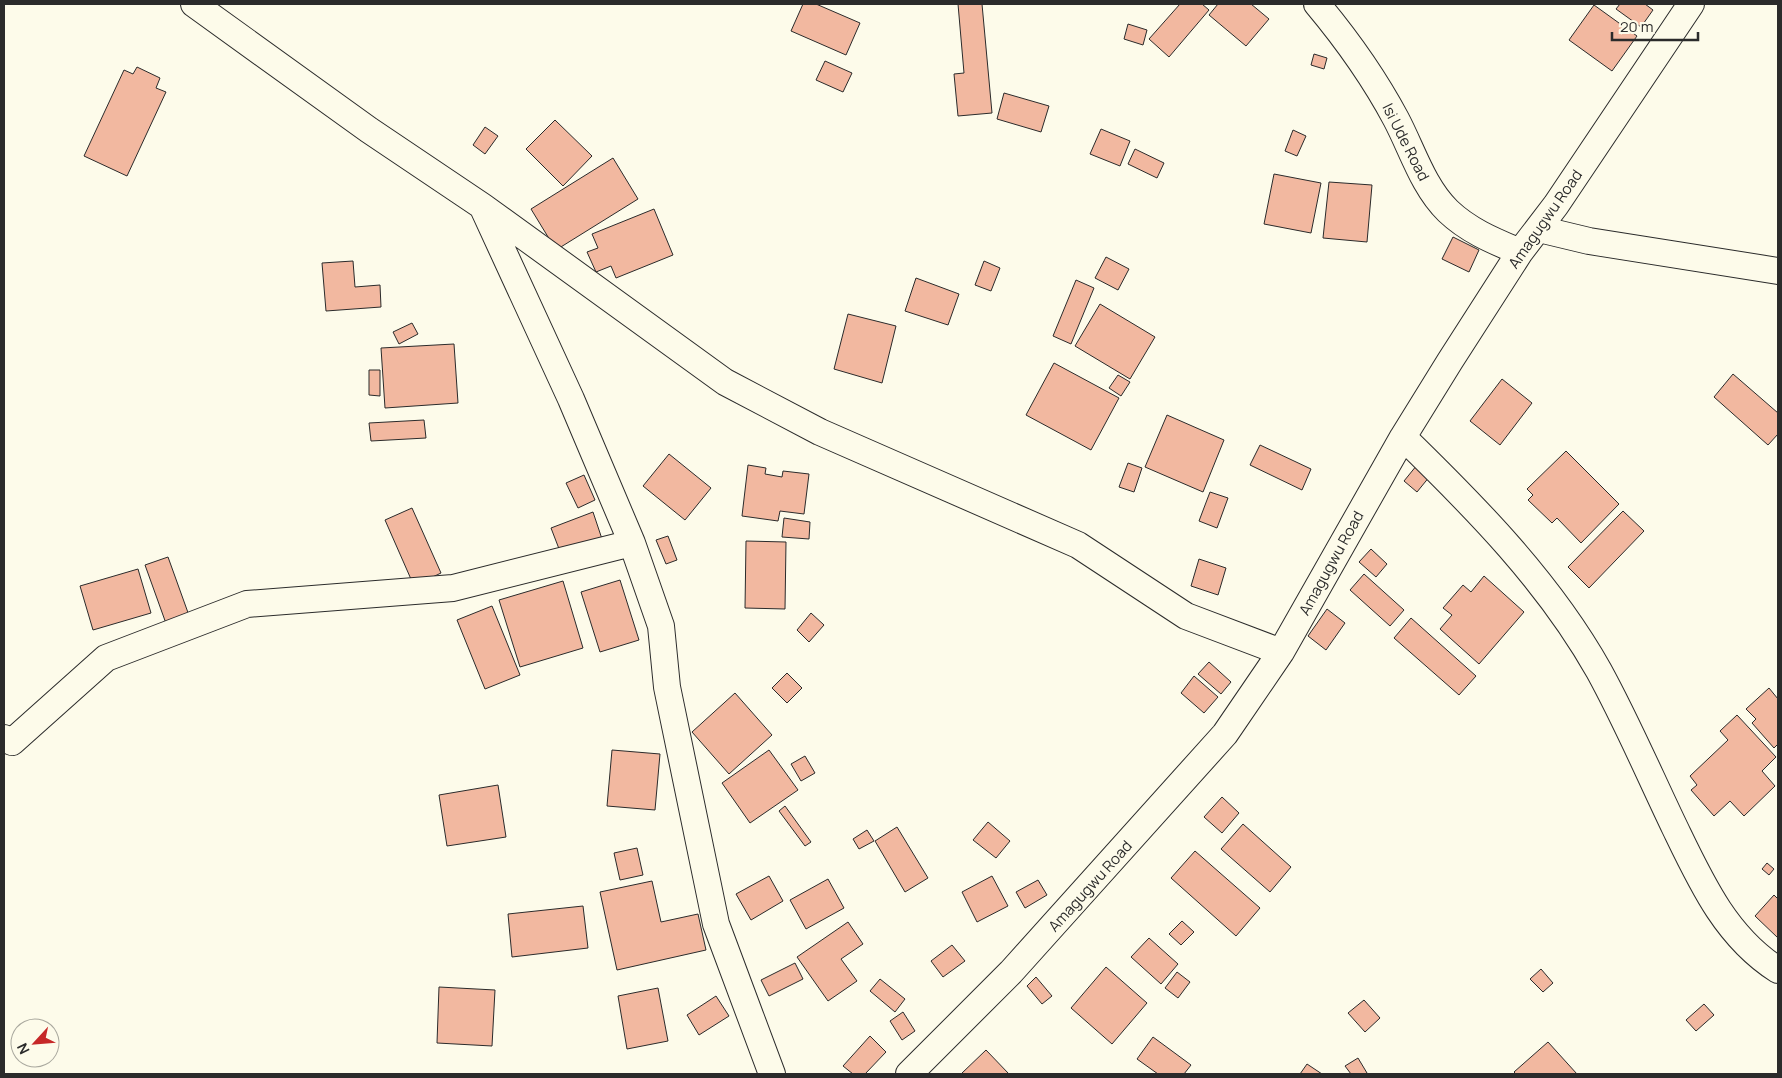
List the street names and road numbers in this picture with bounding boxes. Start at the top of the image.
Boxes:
street label: Isi Ude Road [1377,100,1435,184]
street label: Amagugwu Road [1503,165,1587,273]
street label: Amagugwu Road [1294,507,1368,619]
street label: Amagugwu Road [1043,836,1137,936]

